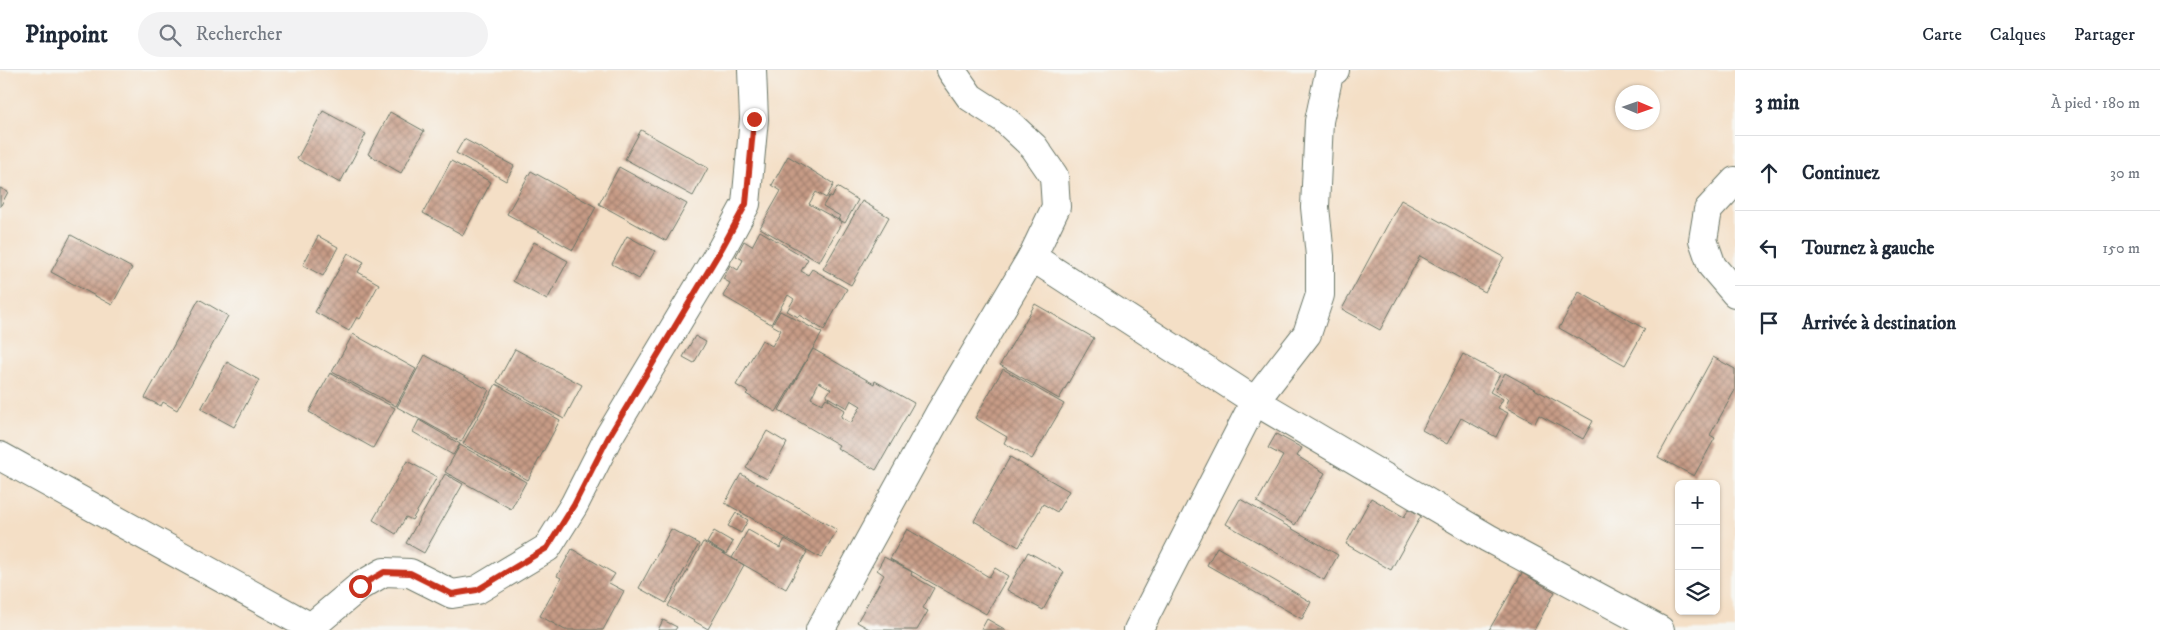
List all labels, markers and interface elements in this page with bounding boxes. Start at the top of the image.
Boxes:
search box [138,12,488,57]
text: Pinpoint [25,20,108,50]
icon: search [156,21,184,49]
text: Rechercher [196,23,282,46]
text: Carte [1922,24,1962,46]
text: Calques [1990,24,2046,46]
text: Partager [2074,24,2135,46]
north arrow [1615,85,1660,130]
text: 3 min [1755,90,1800,116]
text: À pied · 180 m [2051,93,2140,113]
route end [743,108,766,131]
icon: ahead [1755,159,1783,187]
text: Continuez [1802,162,1880,185]
text: 30 m [2110,163,2140,183]
icon: left [1755,234,1783,262]
text: Tournez à gauche [1802,237,1934,260]
text: 150 m [2102,238,2140,258]
icon: arrive [1755,309,1783,337]
text: Arrivée à destination [1802,312,1956,335]
map controls [1675,480,1720,615]
button: + [1675,480,1720,525]
button: − [1675,525,1720,570]
button: layers [1675,570,1720,615]
route start [349,575,372,598]

